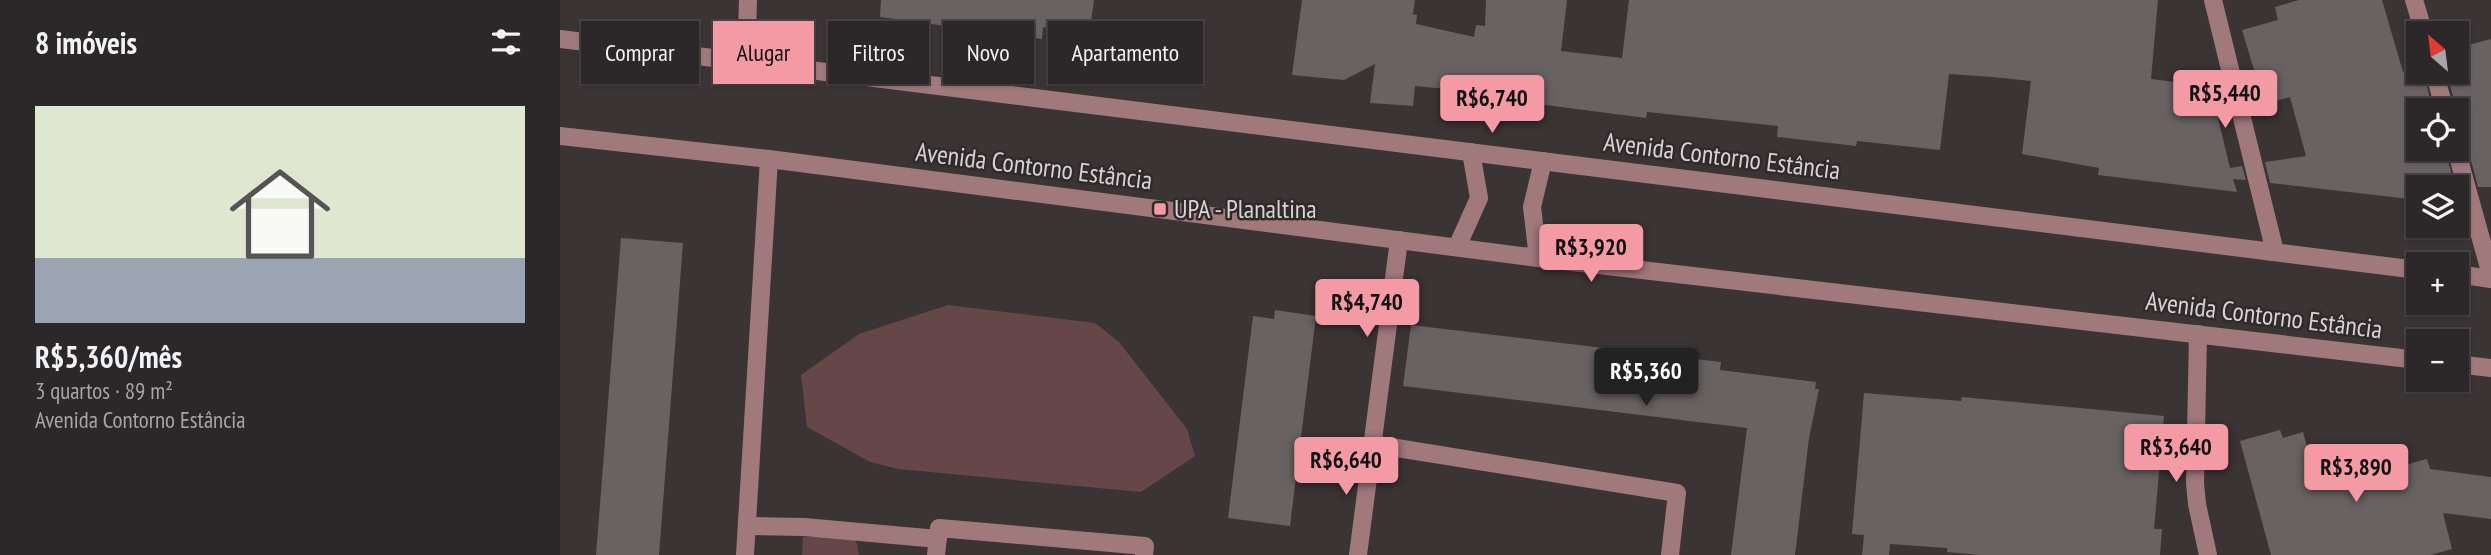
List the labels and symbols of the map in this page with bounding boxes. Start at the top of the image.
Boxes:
north arrow [2406,21,2469,84]
pin: R$5,440 [2160,71,2290,130]
pin: R$6,740 [1427,76,1557,135]
street label: Avenida Contorno Estância [1602,125,1842,186]
street label: Avenida Contorno Estância [914,135,1154,196]
place label: UPA - Planaltina [1174,192,1317,225]
marker: UPA - Planaltina [1152,201,1168,217]
pin: R$3,920 [1526,224,1656,284]
pin: R$4,740 [1302,280,1432,339]
street label: Avenida Contorno Estância [2144,284,2384,345]
pin: R$5,360 [1581,348,1711,408]
pin: R$3,640 [2111,424,2241,484]
pin: R$6,640 [1281,438,1411,497]
pin: R$3,890 [2291,444,2421,504]

